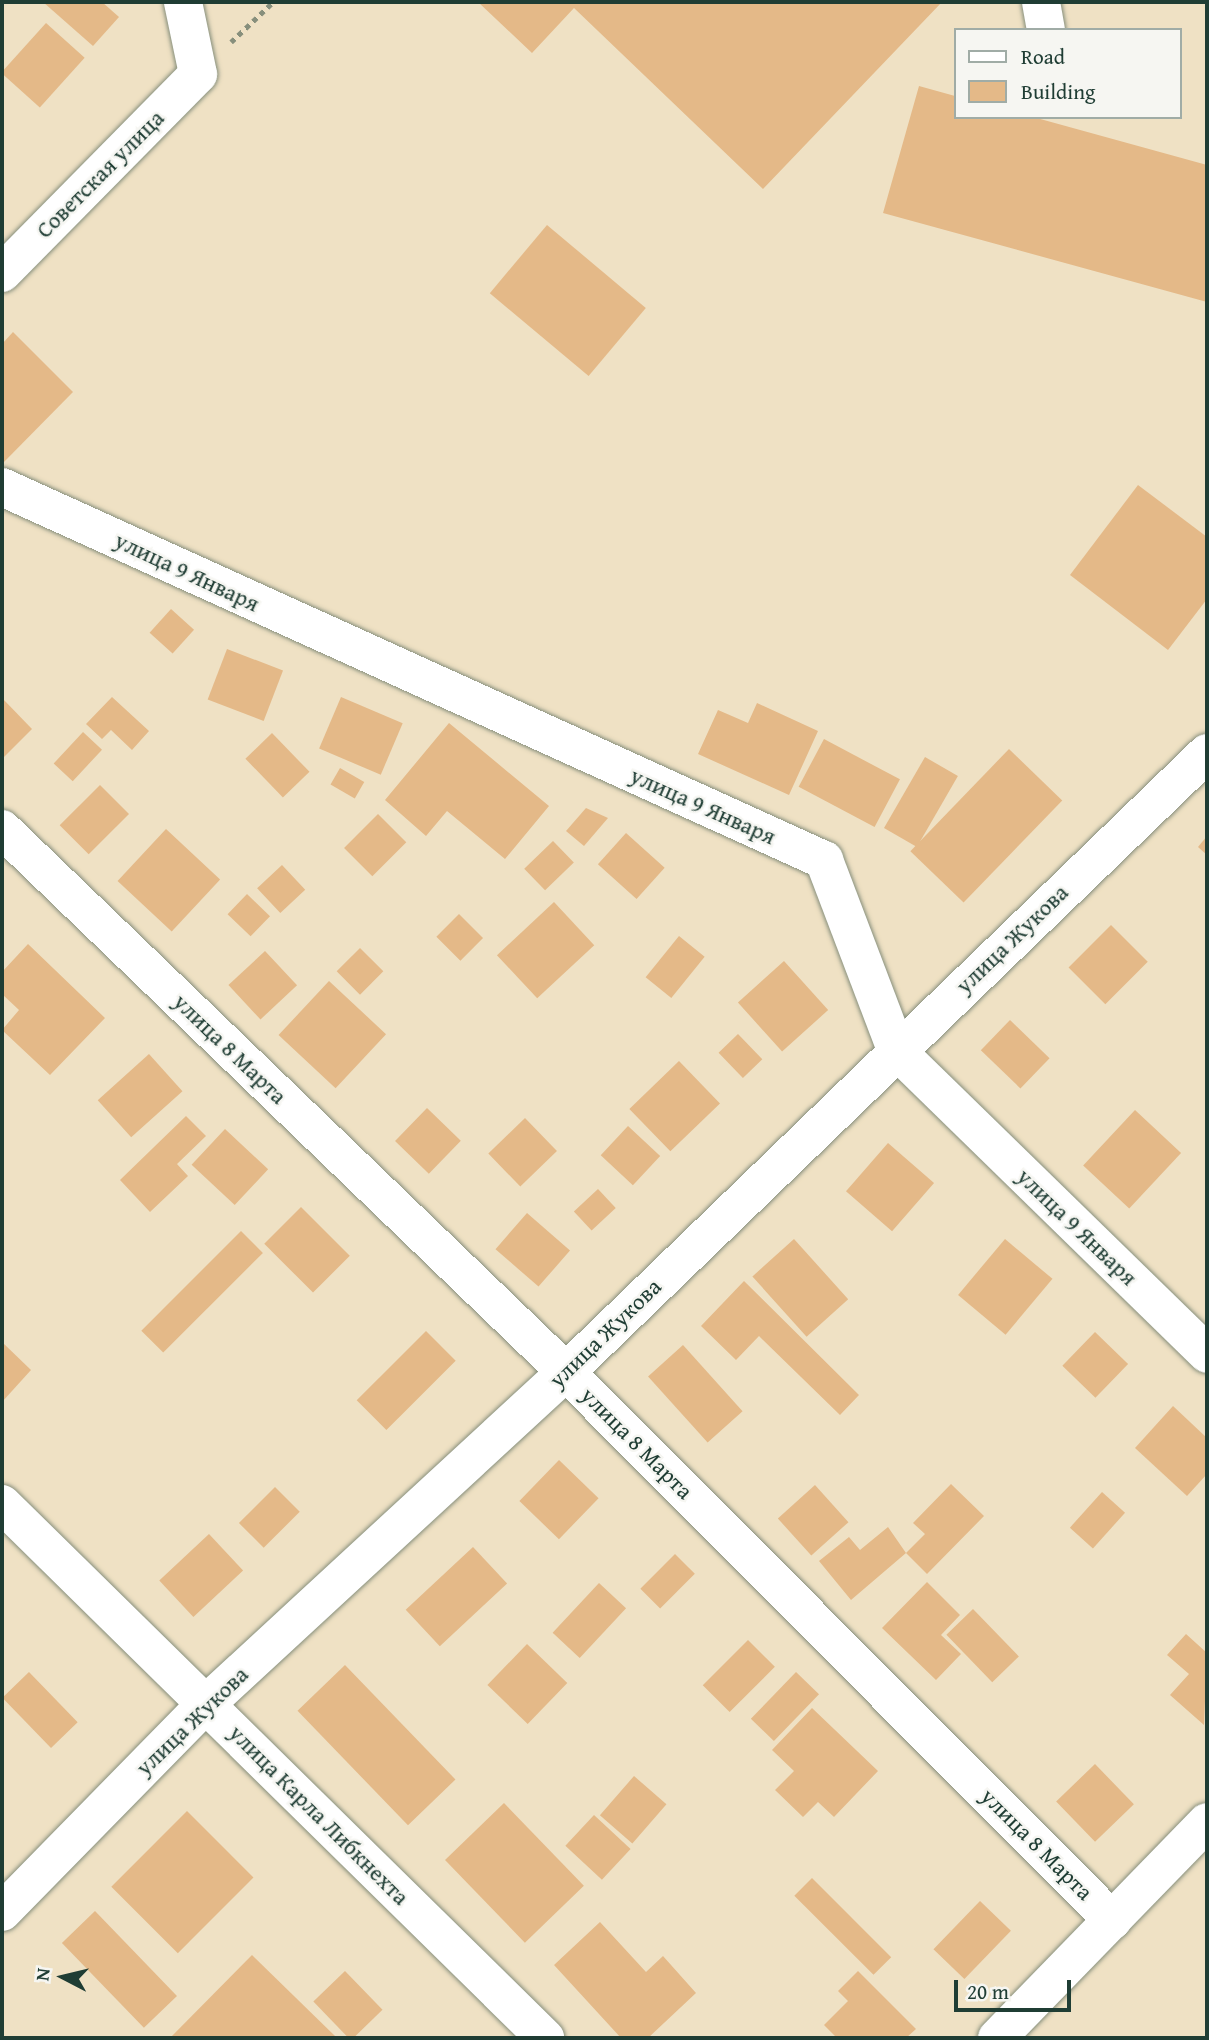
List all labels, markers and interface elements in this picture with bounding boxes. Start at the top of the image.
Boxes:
legend [954,28,1181,119]
text: Road [1021,41,1065,72]
text: Building [1021,76,1095,107]
street label: Советская улица [30,104,170,244]
street label: улица 9 Января [110,526,264,618]
street label: улица 9 Января [626,762,780,850]
street label: улица Жукова [950,879,1074,999]
street label: улица 8 Марта [168,988,292,1110]
street label: улица 9 Января [1011,1163,1143,1291]
street label: улица Жукова [543,1273,667,1393]
street label: улица 8 Марта [575,1381,699,1505]
street label: улица Жукова [130,1661,254,1781]
street label: улица Карла Либкнехта [223,1719,415,1911]
street label: улица 8 Марта [975,1782,1099,1906]
north arrow [28,1942,98,2012]
text: N [27,1966,57,1982]
scale bar [957,1966,1074,2010]
text: 20 m [967,1976,1009,2007]

